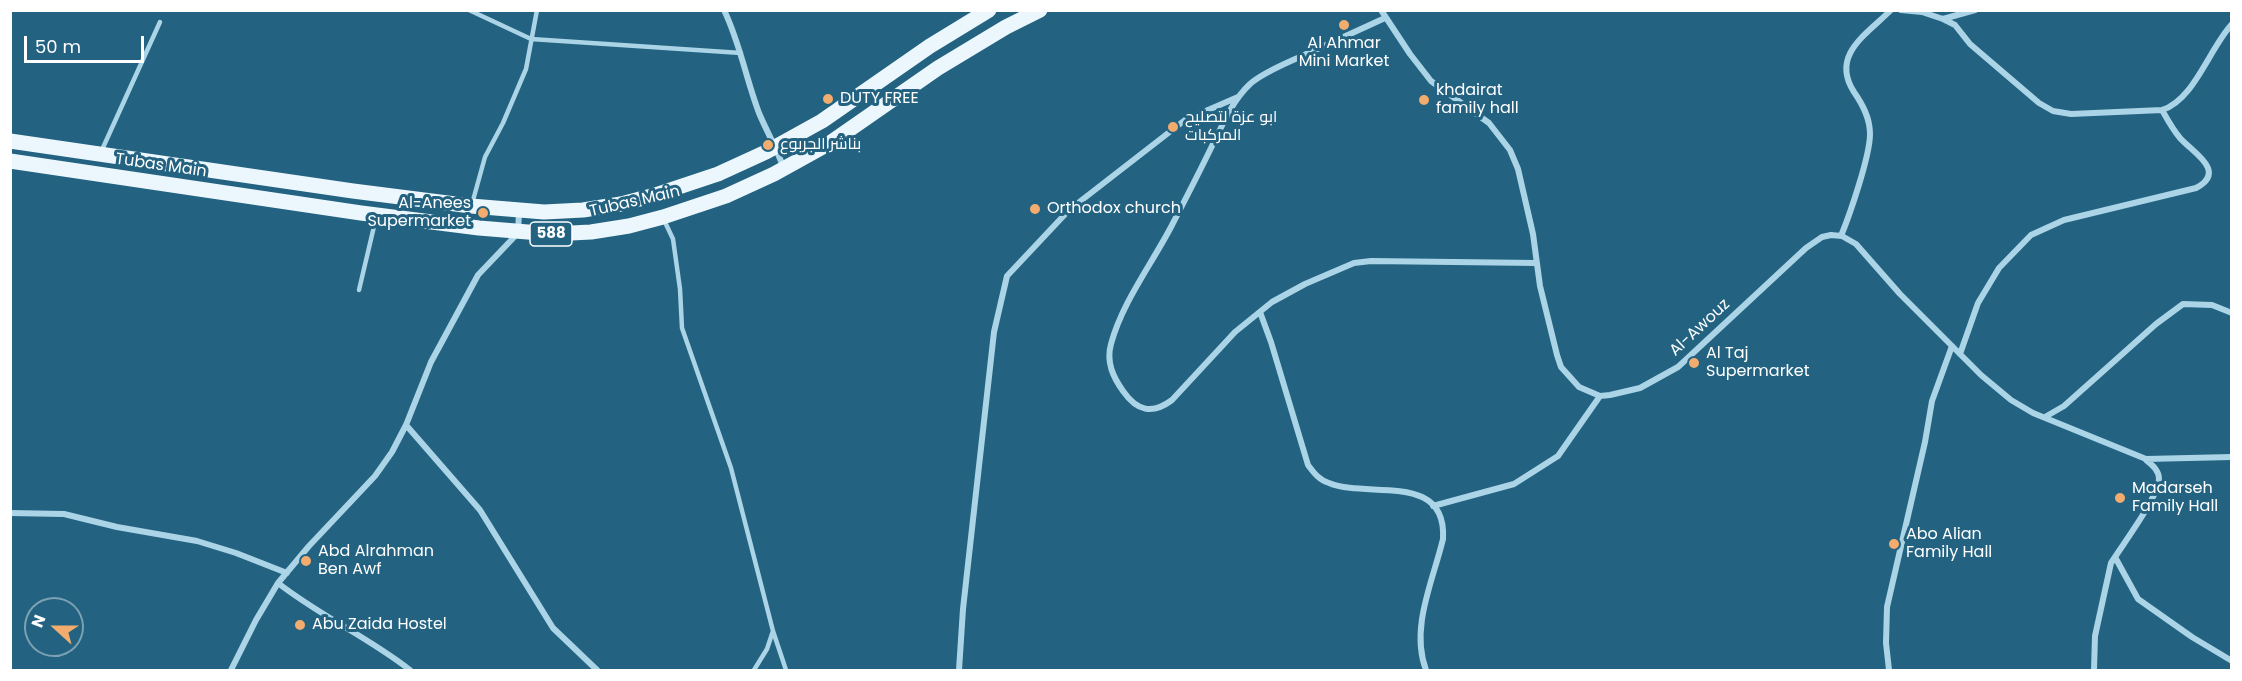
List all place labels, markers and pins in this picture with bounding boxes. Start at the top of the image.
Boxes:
marker: Al Ahmar Mini Market [1337,18,1351,32]
place label: Al Ahmar Mini Market [1299,34,1389,72]
place label: khdairat family hall [1436,81,1519,119]
place label: DUTY FREE [840,89,919,109]
marker: DUTY FREE [821,92,835,106]
marker: khdairat family hall [1417,93,1431,107]
place label: ابو عزة لتصليح المركبات [1185,108,1277,146]
marker: ابو عزة لتصليح المركبات [1166,120,1180,134]
place label: بناشر الجربوع [780,135,861,155]
marker: بناشر الجربوع [761,138,775,152]
place label: Al-Anees Supermarket [367,194,471,232]
place label: Orthodox church [1047,199,1181,219]
marker: Orthodox church [1028,202,1042,216]
marker: Al-Anees Supermarket [476,206,490,220]
place label: Al Taj Supermarket [1706,344,1810,382]
marker: Al Taj Supermarket [1687,356,1701,370]
place label: Madarseh Family Hall [2132,479,2218,517]
marker: Madarseh Family Hall [2113,491,2127,505]
place label: Abo Alian Family Hall [1906,525,1992,563]
marker: Abo Alian Family Hall [1887,537,1901,551]
place label: Abd Alrahman Ben Awf [318,542,434,580]
marker: Abd Alrahman Ben Awf [299,554,313,568]
place label: Abu Zaida Hostel [312,615,447,635]
marker: Abu Zaida Hostel [293,618,307,632]

